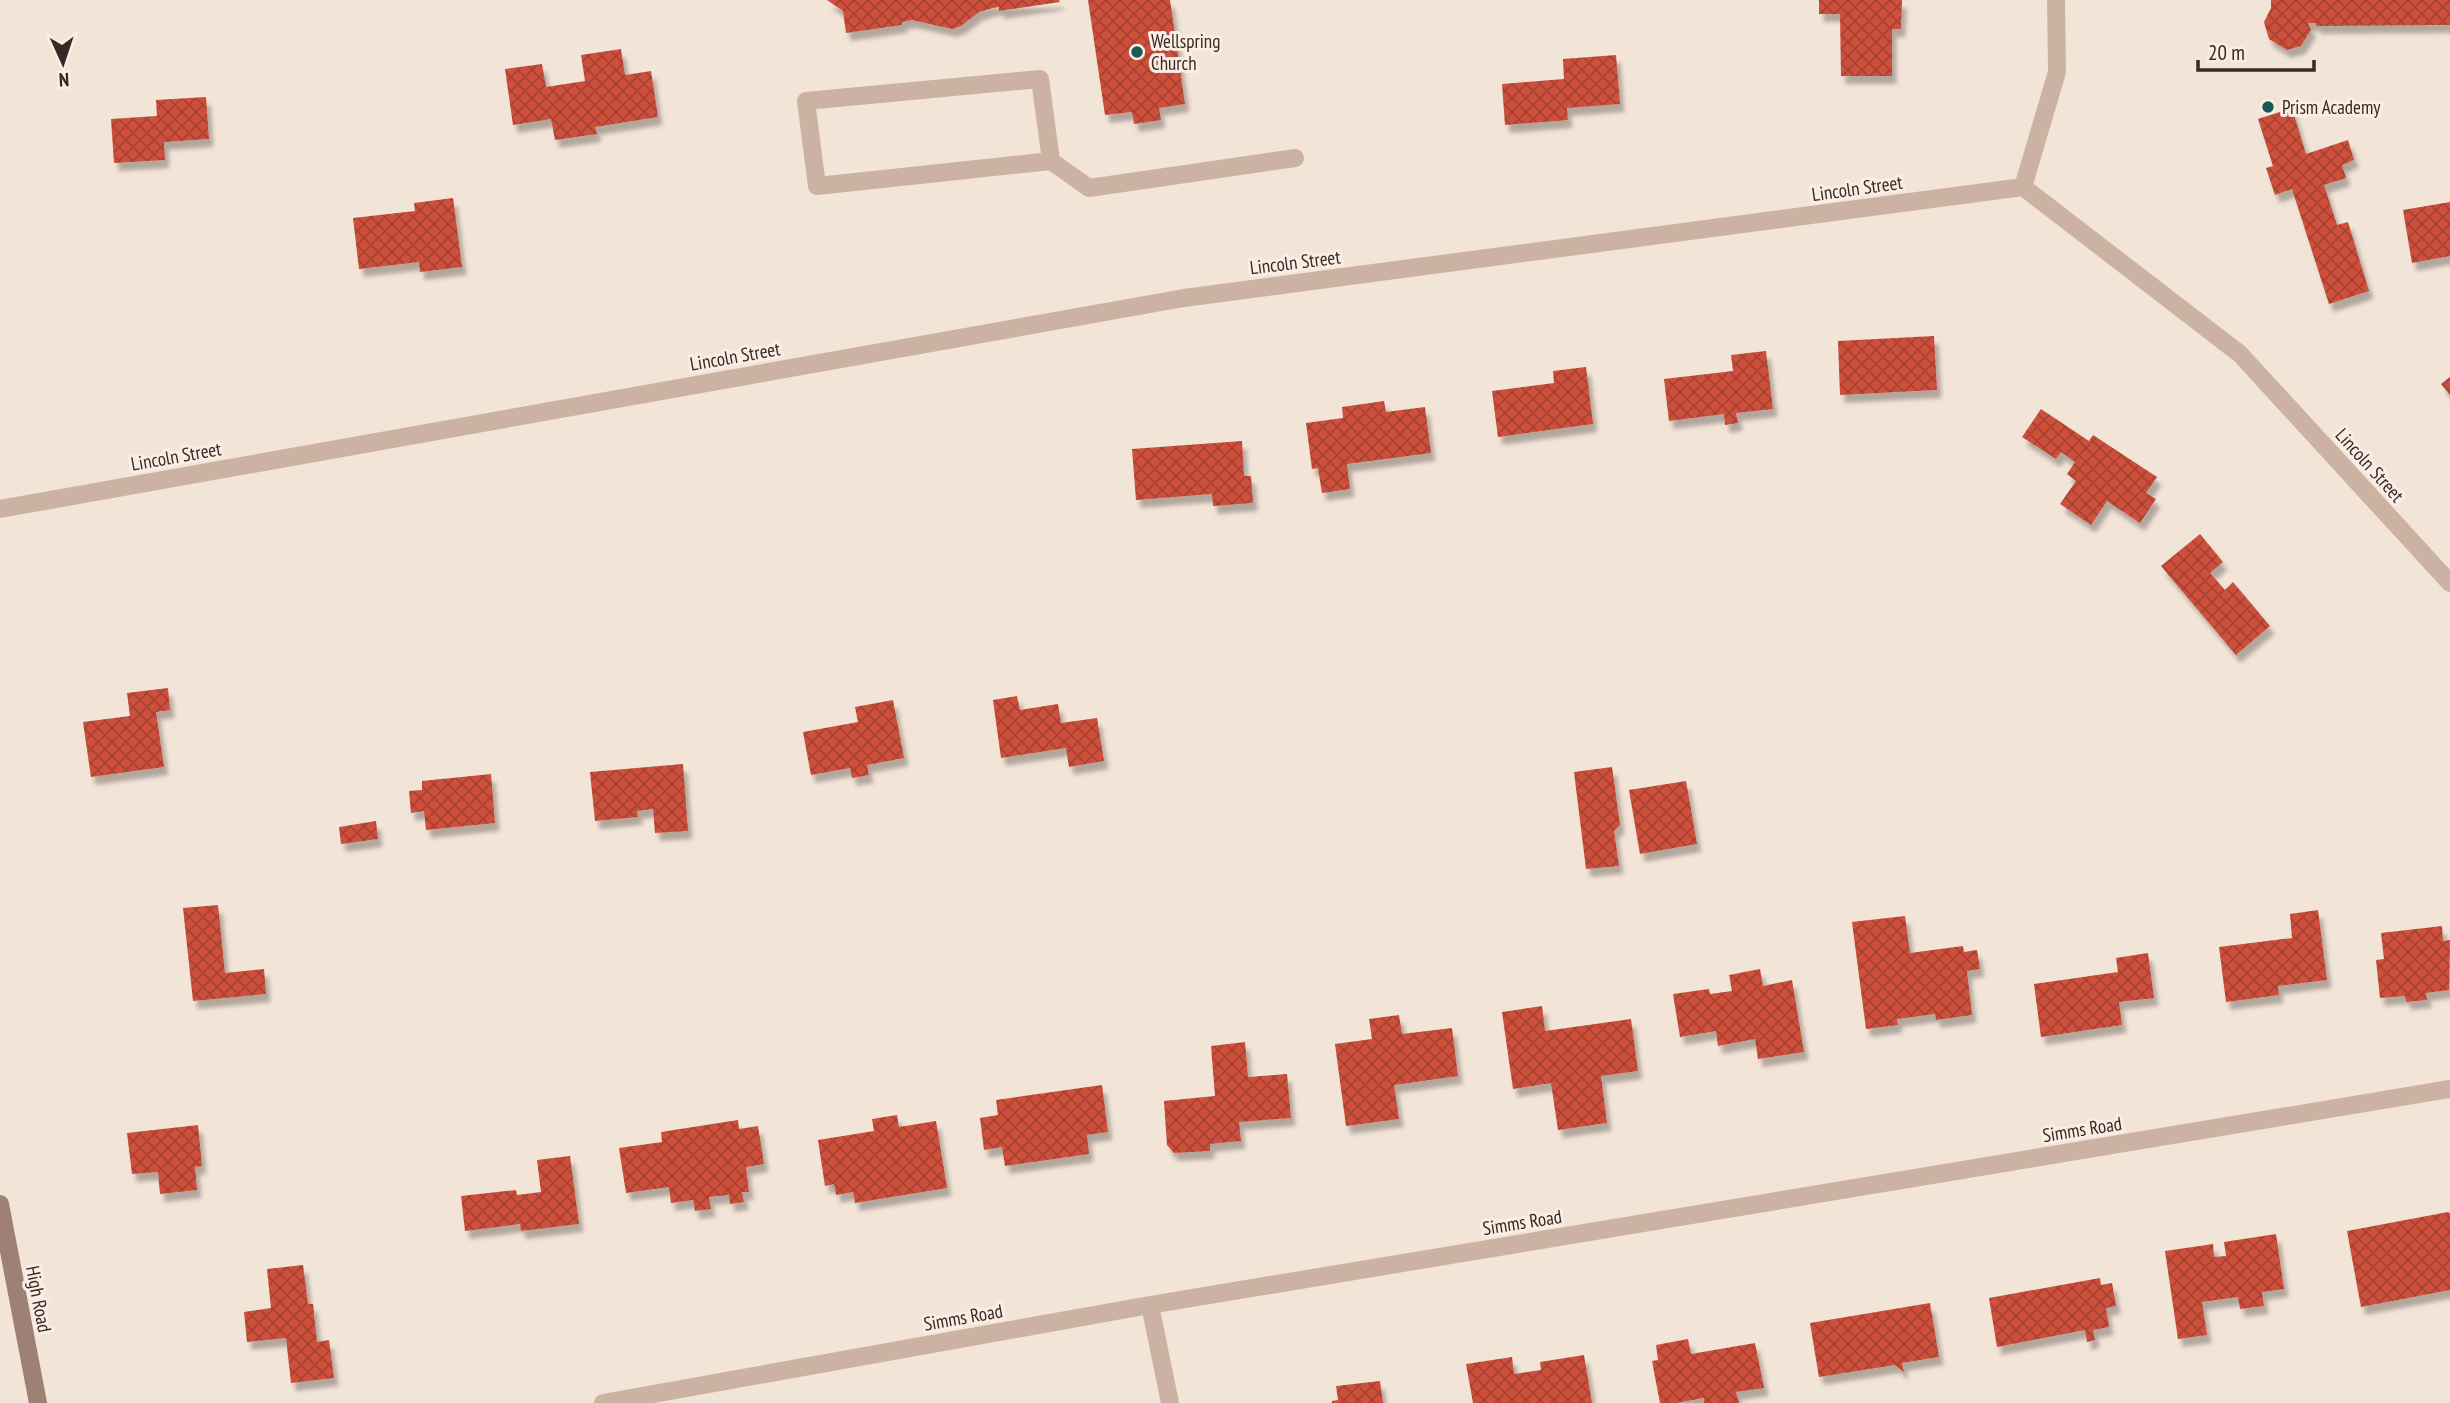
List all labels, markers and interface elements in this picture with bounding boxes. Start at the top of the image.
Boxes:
north arrow [28,28,98,98]
scale bar [2198,28,2314,72]
place label: Wellspring Church [1151,29,1220,75]
text: 20 m [2208,39,2245,66]
marker: Wellspring Church [1129,44,1145,60]
text: N [58,68,70,92]
place label: Prism Academy [2282,95,2381,119]
marker: Prism Academy [2260,99,2276,115]
street label: Lincoln Street [1810,170,1905,206]
street label: Lincoln Street [1248,244,1342,279]
street label: Lincoln Street [688,336,783,376]
street label: Lincoln Street [2331,423,2410,507]
street label: Lincoln Street [129,436,224,476]
street label: Simms Road [2041,1111,2123,1147]
street label: Simms Road [1481,1204,1563,1240]
street label: High Road [21,1264,57,1334]
street label: Simms Road [922,1298,1004,1336]

